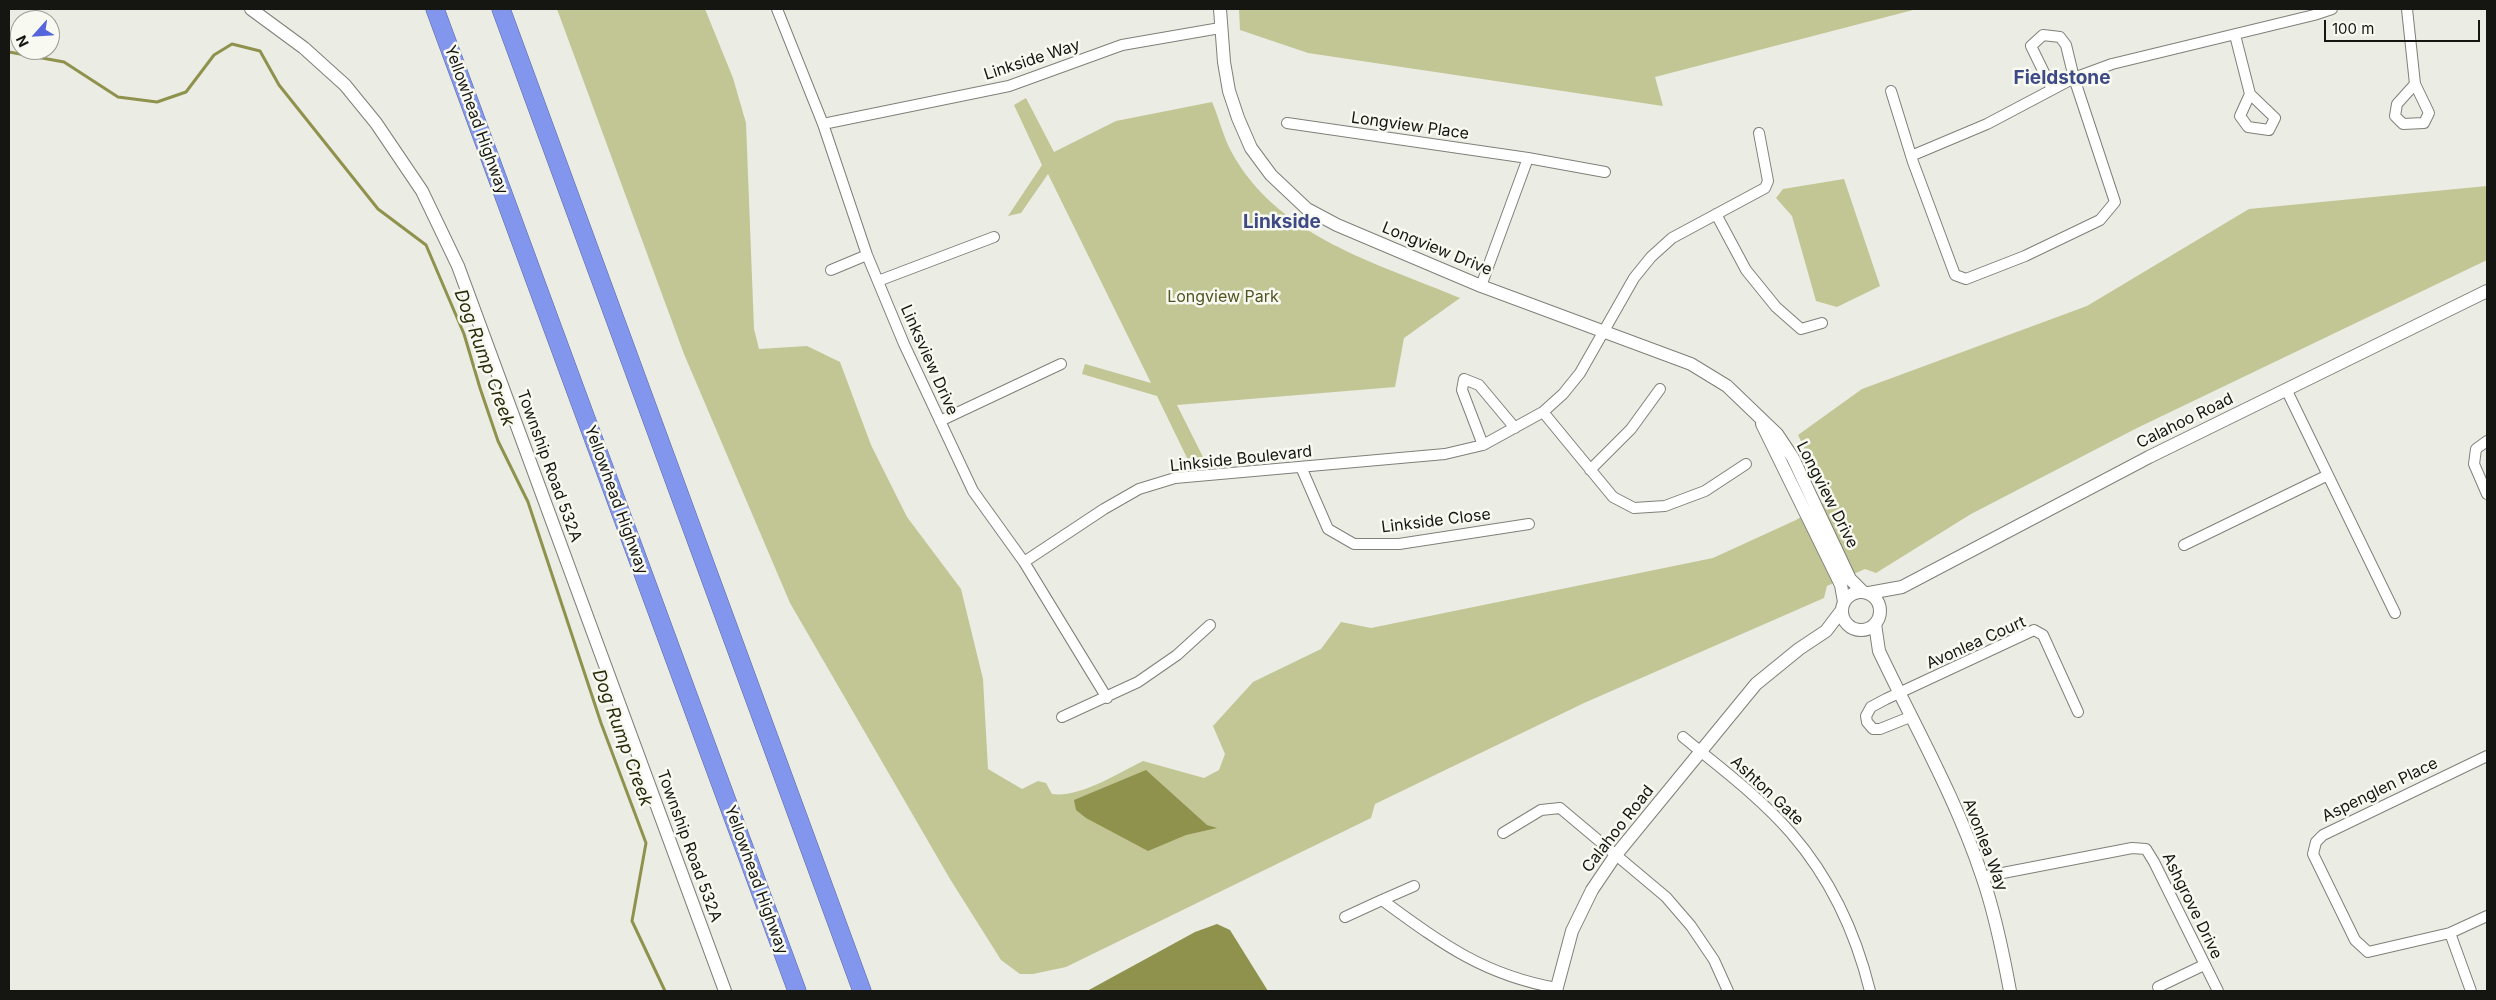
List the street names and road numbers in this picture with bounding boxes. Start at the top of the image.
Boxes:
street label: Linkside Way [982,35,1082,85]
street label: Yellowhead Highway [440,43,512,197]
street label: Longview Place [1350,108,1470,144]
street label: Longview Drive [1379,218,1495,280]
street label: Linksview Drive [896,302,962,418]
street label: Township Road 532A [513,387,585,545]
street label: Calahoo Road [2133,389,2237,453]
street label: Yellowhead Highway [580,423,652,577]
street label: Longview Drive [1792,438,1862,552]
street label: Linkside Boulevard [1169,442,1313,476]
street label: Linkside Close [1380,505,1492,537]
street label: Avonlea Court [1923,613,2029,673]
street label: Ashton Gate [1726,752,1808,830]
street label: Aspenglen Place [2319,754,2441,826]
street label: Township Road 532A [653,767,725,925]
street label: Calahoo Road [1578,782,1658,876]
street label: Avonlea Way [1959,796,2011,894]
street label: Yellowhead Highway [720,803,792,957]
street label: Ashgrove Drive [2158,850,2226,962]

